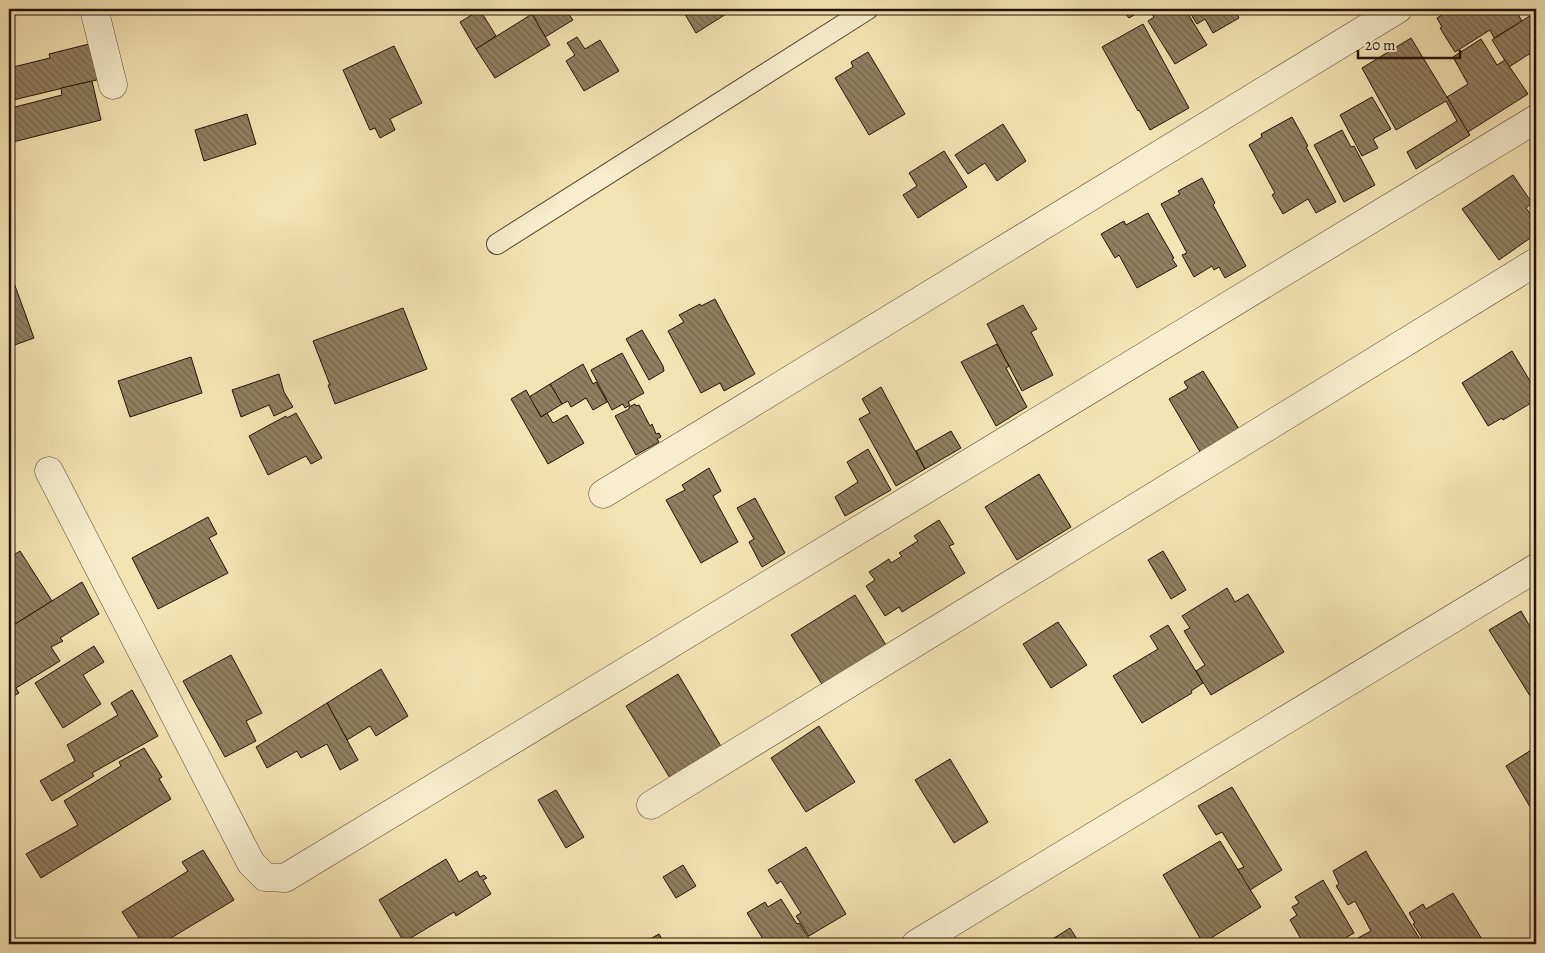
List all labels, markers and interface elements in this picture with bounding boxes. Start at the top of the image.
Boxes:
scale bar [1358,28,1460,60]
text: 20 m [1365,35,1396,55]

